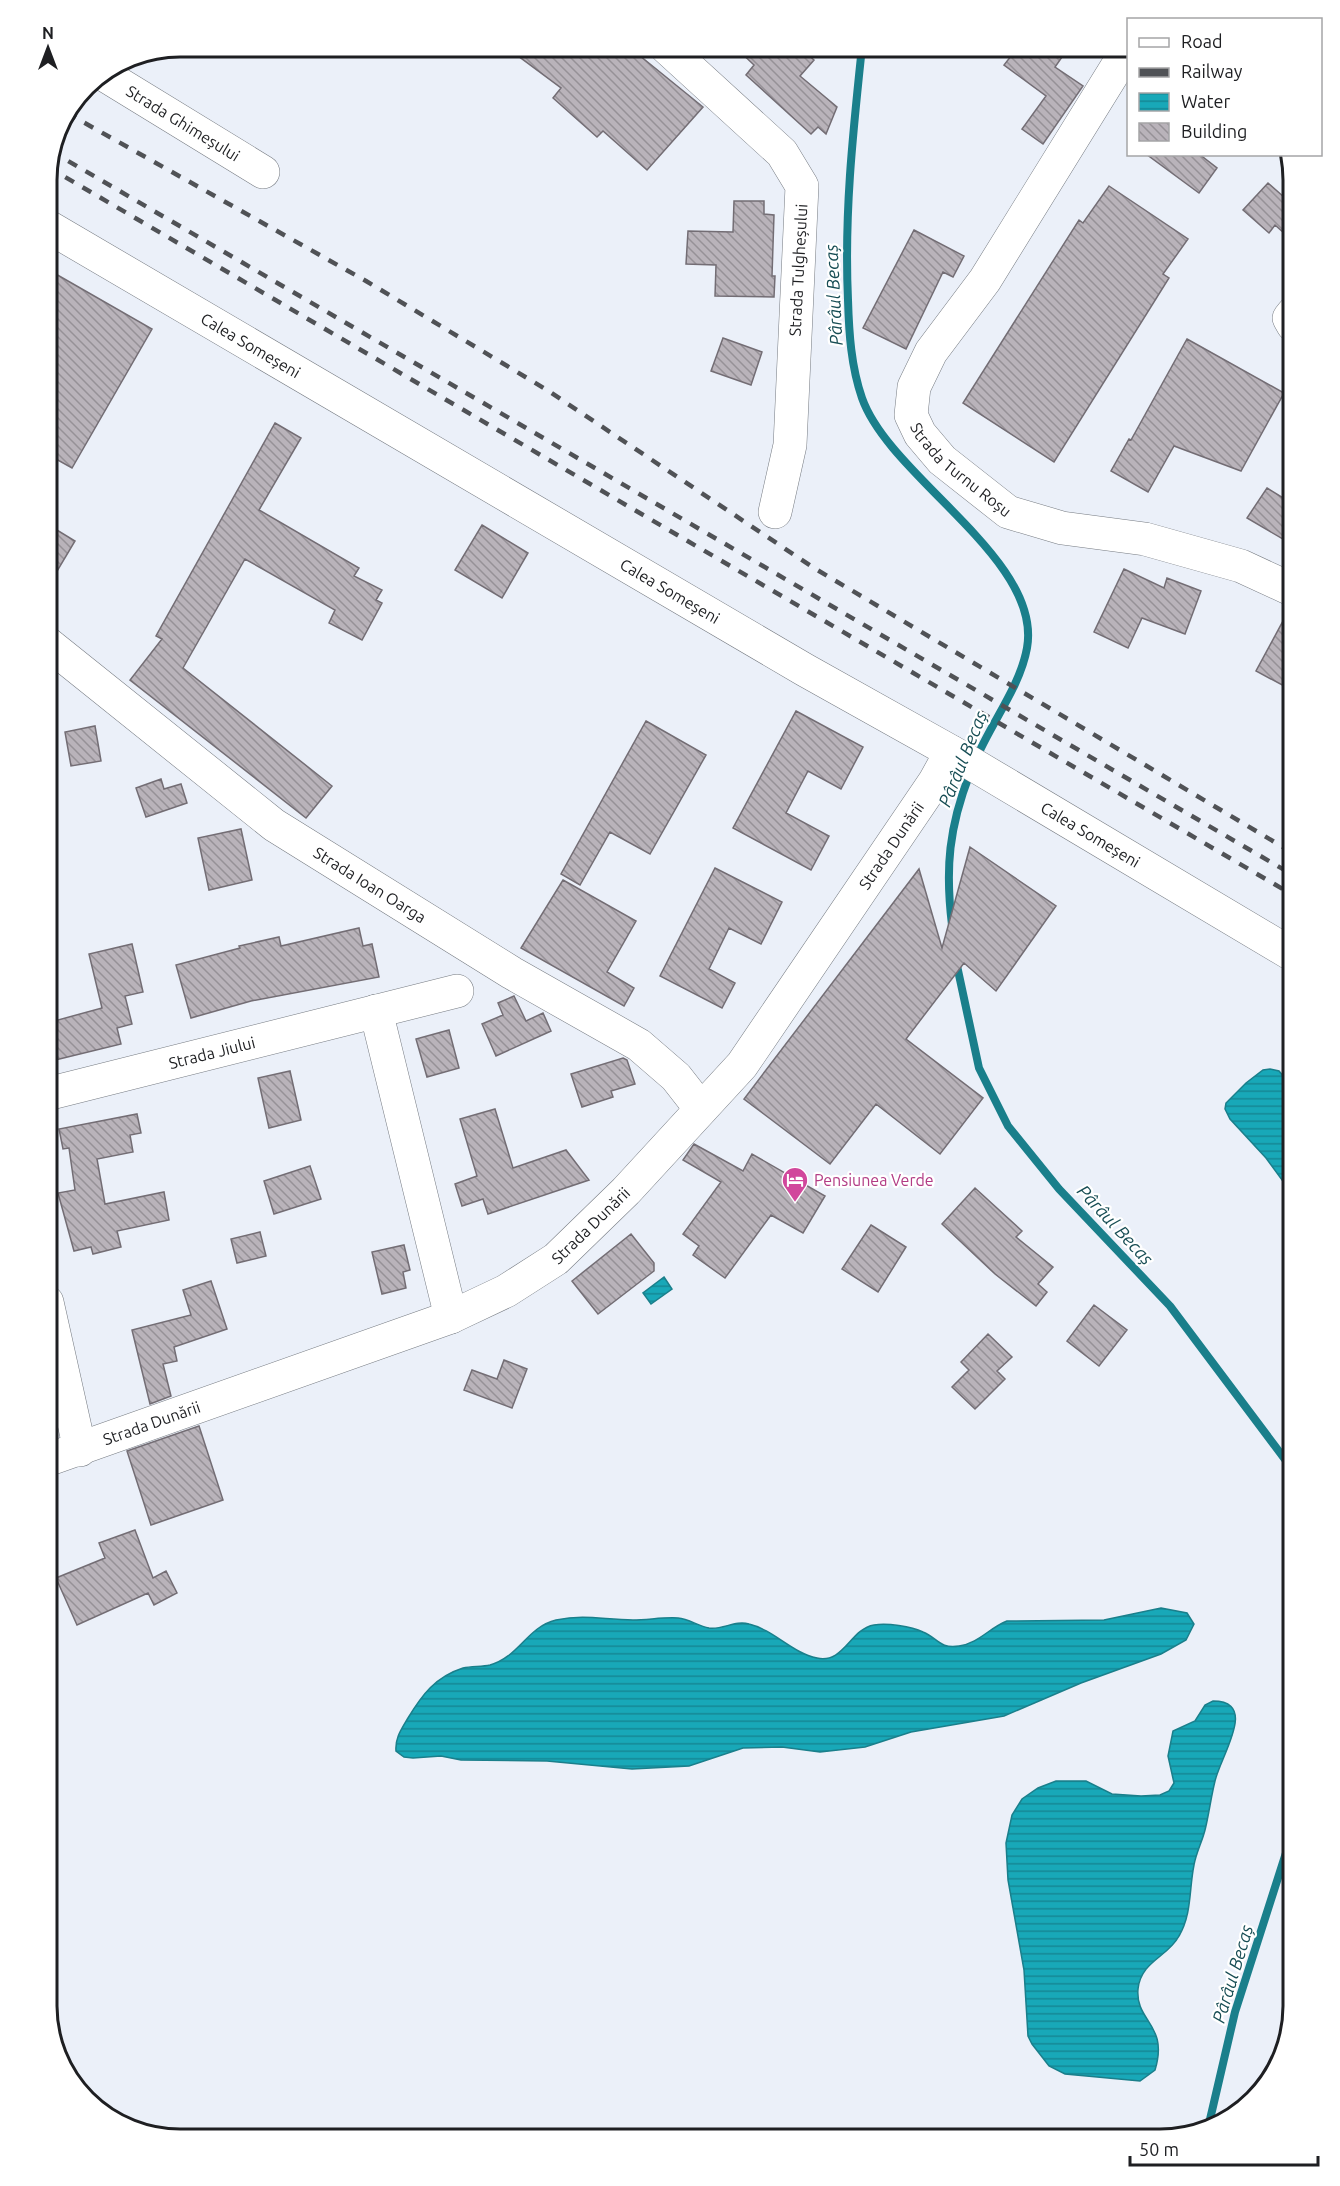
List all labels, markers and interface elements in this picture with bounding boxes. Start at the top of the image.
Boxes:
north arrow [18,18,78,78]
legend [1127,18,1322,156]
text: N [42,24,54,42]
text: Road [1181,31,1223,51]
text: Railway [1181,61,1243,81]
street label: Strada Ghimeșului [123,82,243,165]
text: Water [1181,91,1231,111]
text: Building [1181,121,1247,141]
street label: Strada Tulgheșului [786,203,810,337]
water label: Pârâul Becaș [820,243,846,346]
street label: Calea Someșeni [198,309,304,381]
street label: Strada Turnu Roșu [907,420,1015,520]
street label: Calea Someșeni [617,555,723,627]
water label: Pârâul Becaș [934,707,991,809]
street label: Strada Dunării [855,798,927,893]
street label: Calea Someșeni [1038,798,1143,871]
street label: Strada Ioan Oarga [310,843,430,926]
street label: Strada Jiului [167,1033,257,1072]
hotel icon: Pensiunea Verde [780,1165,810,1203]
place label: Pensiunea Verde [814,1171,934,1189]
water label: Pârâul Becaș [1074,1180,1158,1269]
street label: Strada Dunării [548,1183,633,1267]
street label: Strada Dunării [101,1397,203,1448]
water label: Pârâul Becaș [1208,1922,1257,2025]
scale bar [1130,2129,1318,2167]
text: 50 m [1139,2139,1179,2159]

